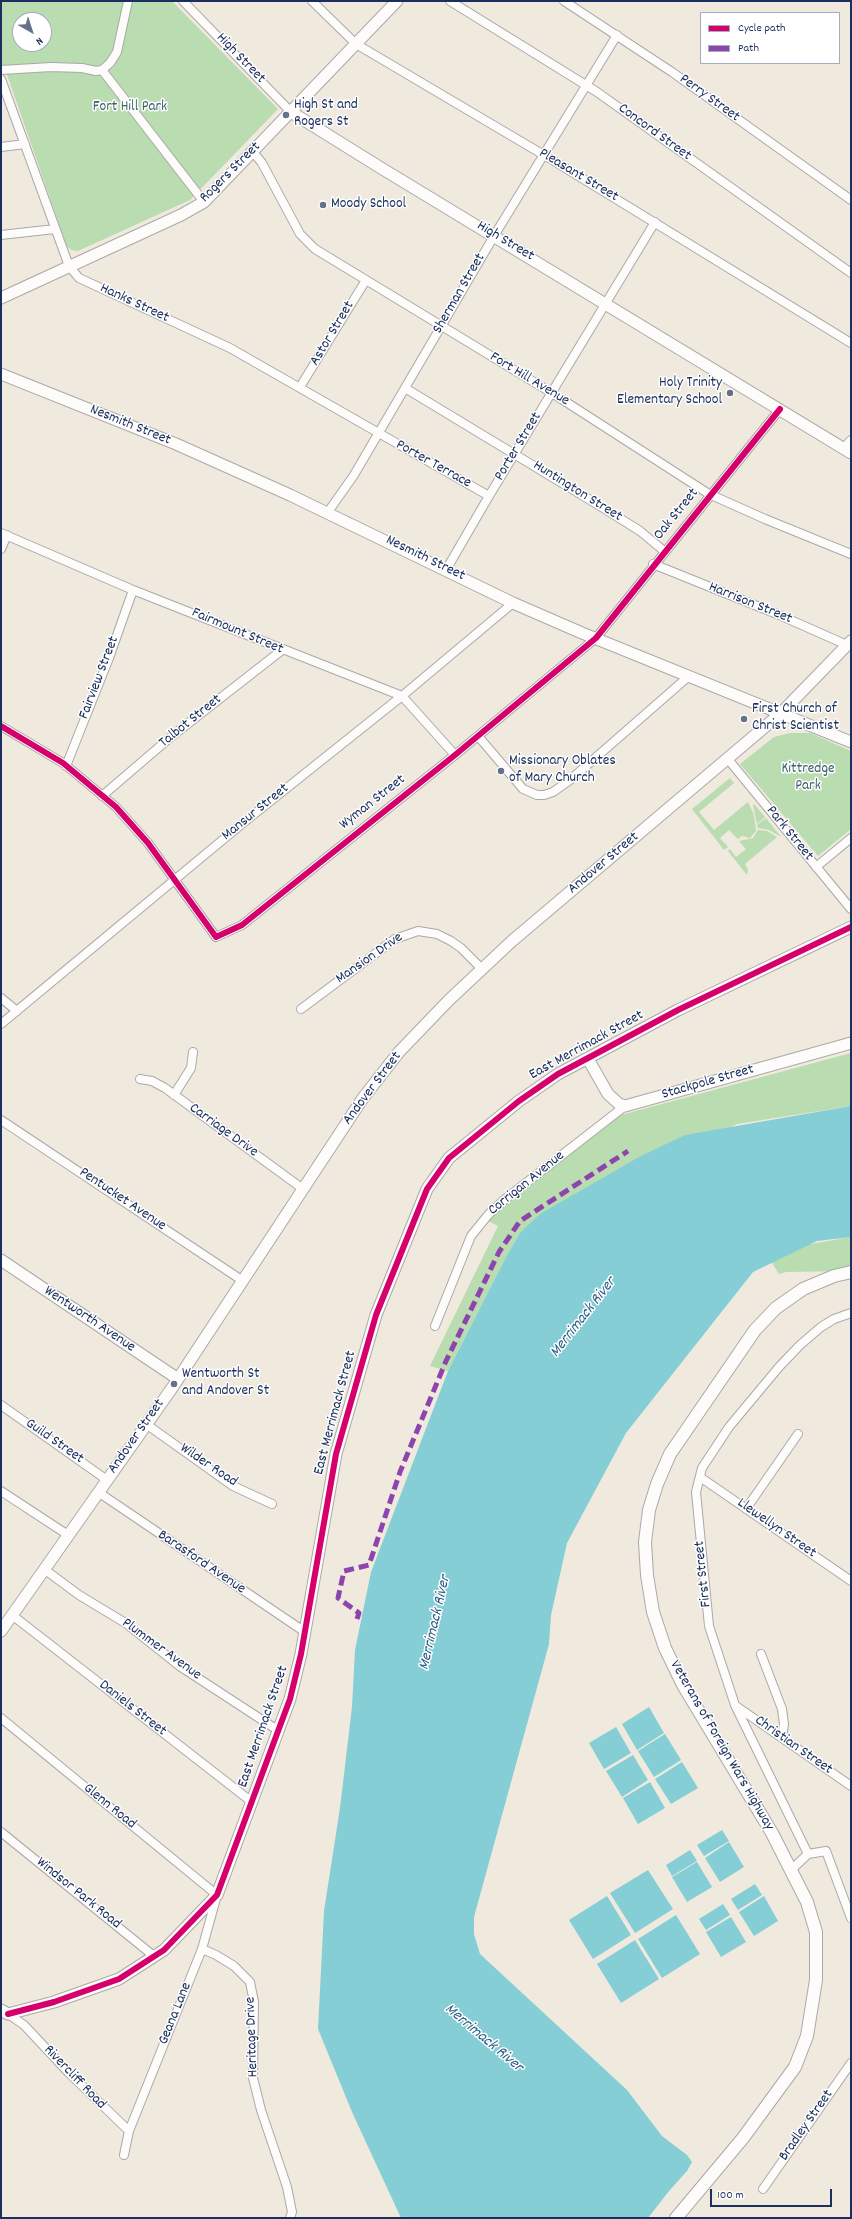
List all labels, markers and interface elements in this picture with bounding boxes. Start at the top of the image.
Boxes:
north arrow [12,12,52,52]
legend [700,12,840,64]
text: Cycle path [738,20,786,37]
street label: High Street [211,30,269,88]
text: N [32,33,46,48]
text: Path [738,40,759,57]
street label: Perry Street [675,71,743,127]
place label: High St and Rogers St [294,97,358,132]
park label: Fort Hill Park [93,99,167,117]
street label: Concord Street [614,100,694,166]
marker: High St and Rogers St [281,110,291,120]
street label: Rogers Street [197,139,265,207]
street label: Pleasant Street [535,145,621,207]
place label: Moody School [331,196,406,214]
marker: Moody School [318,200,328,210]
street label: High Street [473,218,537,266]
street label: Sherman Street [430,251,490,337]
street label: Hanks Street [97,280,171,328]
street label: Astor Street [307,298,359,370]
street label: Fort Hill Avenue [486,349,572,411]
place label: Holy Trinity Elementary School [617,375,722,410]
marker: Holy Trinity Elementary School [725,388,735,398]
street label: Nesmith Street [87,402,173,450]
street label: Porter Street [492,410,546,484]
street label: Porter Terrace [392,437,474,493]
street label: Huntington Street [529,457,625,527]
street label: Oak Street [651,485,703,545]
street label: Nesmith Street [383,532,467,586]
street label: Harrison Street [706,579,794,629]
street label: Fairmount Street [188,605,286,659]
street label: Fairview Street [76,634,124,722]
street label: Talbot Street [156,691,226,753]
place label: First Church of Christ Scientist [752,701,839,736]
marker: First Church of Christ Scientist [739,714,749,724]
place label: Missionary Oblates of Mary Church [509,753,616,788]
park label: Kittredge Park [781,761,835,796]
marker: Missionary Oblates of Mary Church [496,766,506,776]
street label: Wyman Street [336,772,410,834]
street label: Mansur Street [219,781,293,845]
street label: Park Street [761,803,817,865]
street label: Andover Street [565,829,643,899]
street label: Mansion Drive [333,929,407,989]
street label: East Merrimack Street [527,1007,647,1085]
street label: Andover Street [340,1049,406,1129]
street label: Stackpole Street [660,1061,756,1105]
street label: Carriage Drive [185,1100,261,1162]
street label: Corrigan Avenue [485,1148,569,1220]
street label: Pentucket Avenue [75,1164,169,1236]
water label: Merrimack River [547,1274,621,1362]
street label: Wentworth Avenue [40,1283,138,1357]
street label: East Merrimack Street [311,1349,361,1477]
place label: Wentworth St and Andover St [182,1366,269,1401]
marker: Wentworth St and Andover St [169,1379,179,1389]
street label: Andover Street [105,1396,169,1478]
street label: Guild Street [21,1415,87,1469]
street label: Wilder Road [176,1440,240,1492]
street label: Llewellyn Street [733,1495,819,1563]
street label: Barasford Avenue [154,1527,248,1599]
street label: First Street [692,1540,716,1608]
water label: Merrimack River [416,1574,456,1672]
street label: Plummer Avenue [118,1615,204,1685]
street label: Veterans of Foreign Wars Highway [665,1658,777,1834]
street label: East Merrimack Street [235,1664,293,1790]
street label: Daniels Street [95,1677,169,1741]
street label: Christian Street [751,1713,835,1779]
street label: Glenn Road [79,1780,139,1834]
street label: Windsor Park Road [32,1854,124,1934]
street label: Geana Lane [155,1980,197,2048]
street label: Heritage Drive [243,1996,263,2078]
water label: Merrimack River [440,2001,526,2077]
street label: Rivercliff Road [39,2042,109,2114]
street label: Bradley Street [776,2087,838,2165]
scale bar [712,2181,834,2207]
text: 100 m [717,2187,744,2204]

